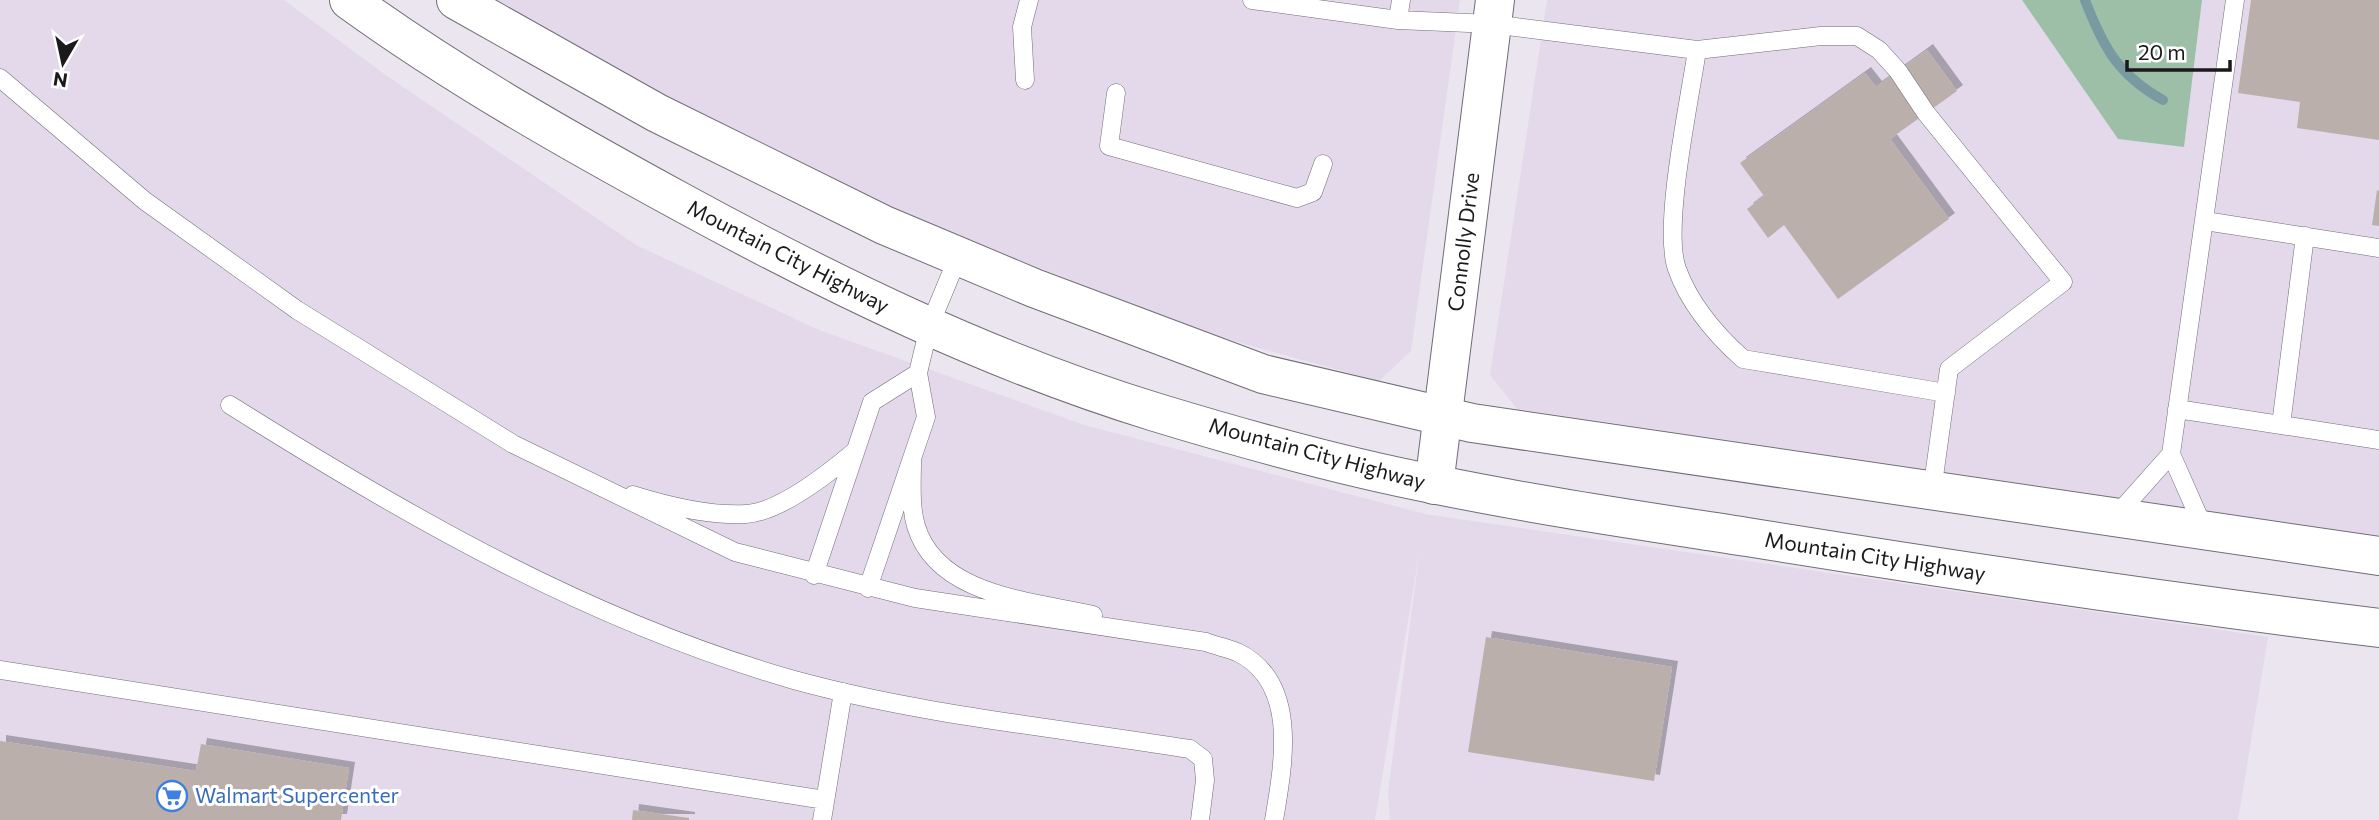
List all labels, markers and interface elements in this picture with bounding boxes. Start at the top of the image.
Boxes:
north arrow [28,28,98,98]
scale bar [2127,28,2230,72]
text: 20 m [2138,39,2186,64]
text: N [51,68,69,93]
street label: Connolly Drive [1442,171,1483,313]
street label: Mountain City Highway [684,194,894,318]
street label: Mountain City Highway [1206,412,1429,494]
street label: Mountain City Highway [1763,526,1988,585]
supermarket icon: Walmart Supercenter [155,779,189,813]
place label: Walmart Supercenter [195,782,399,807]

